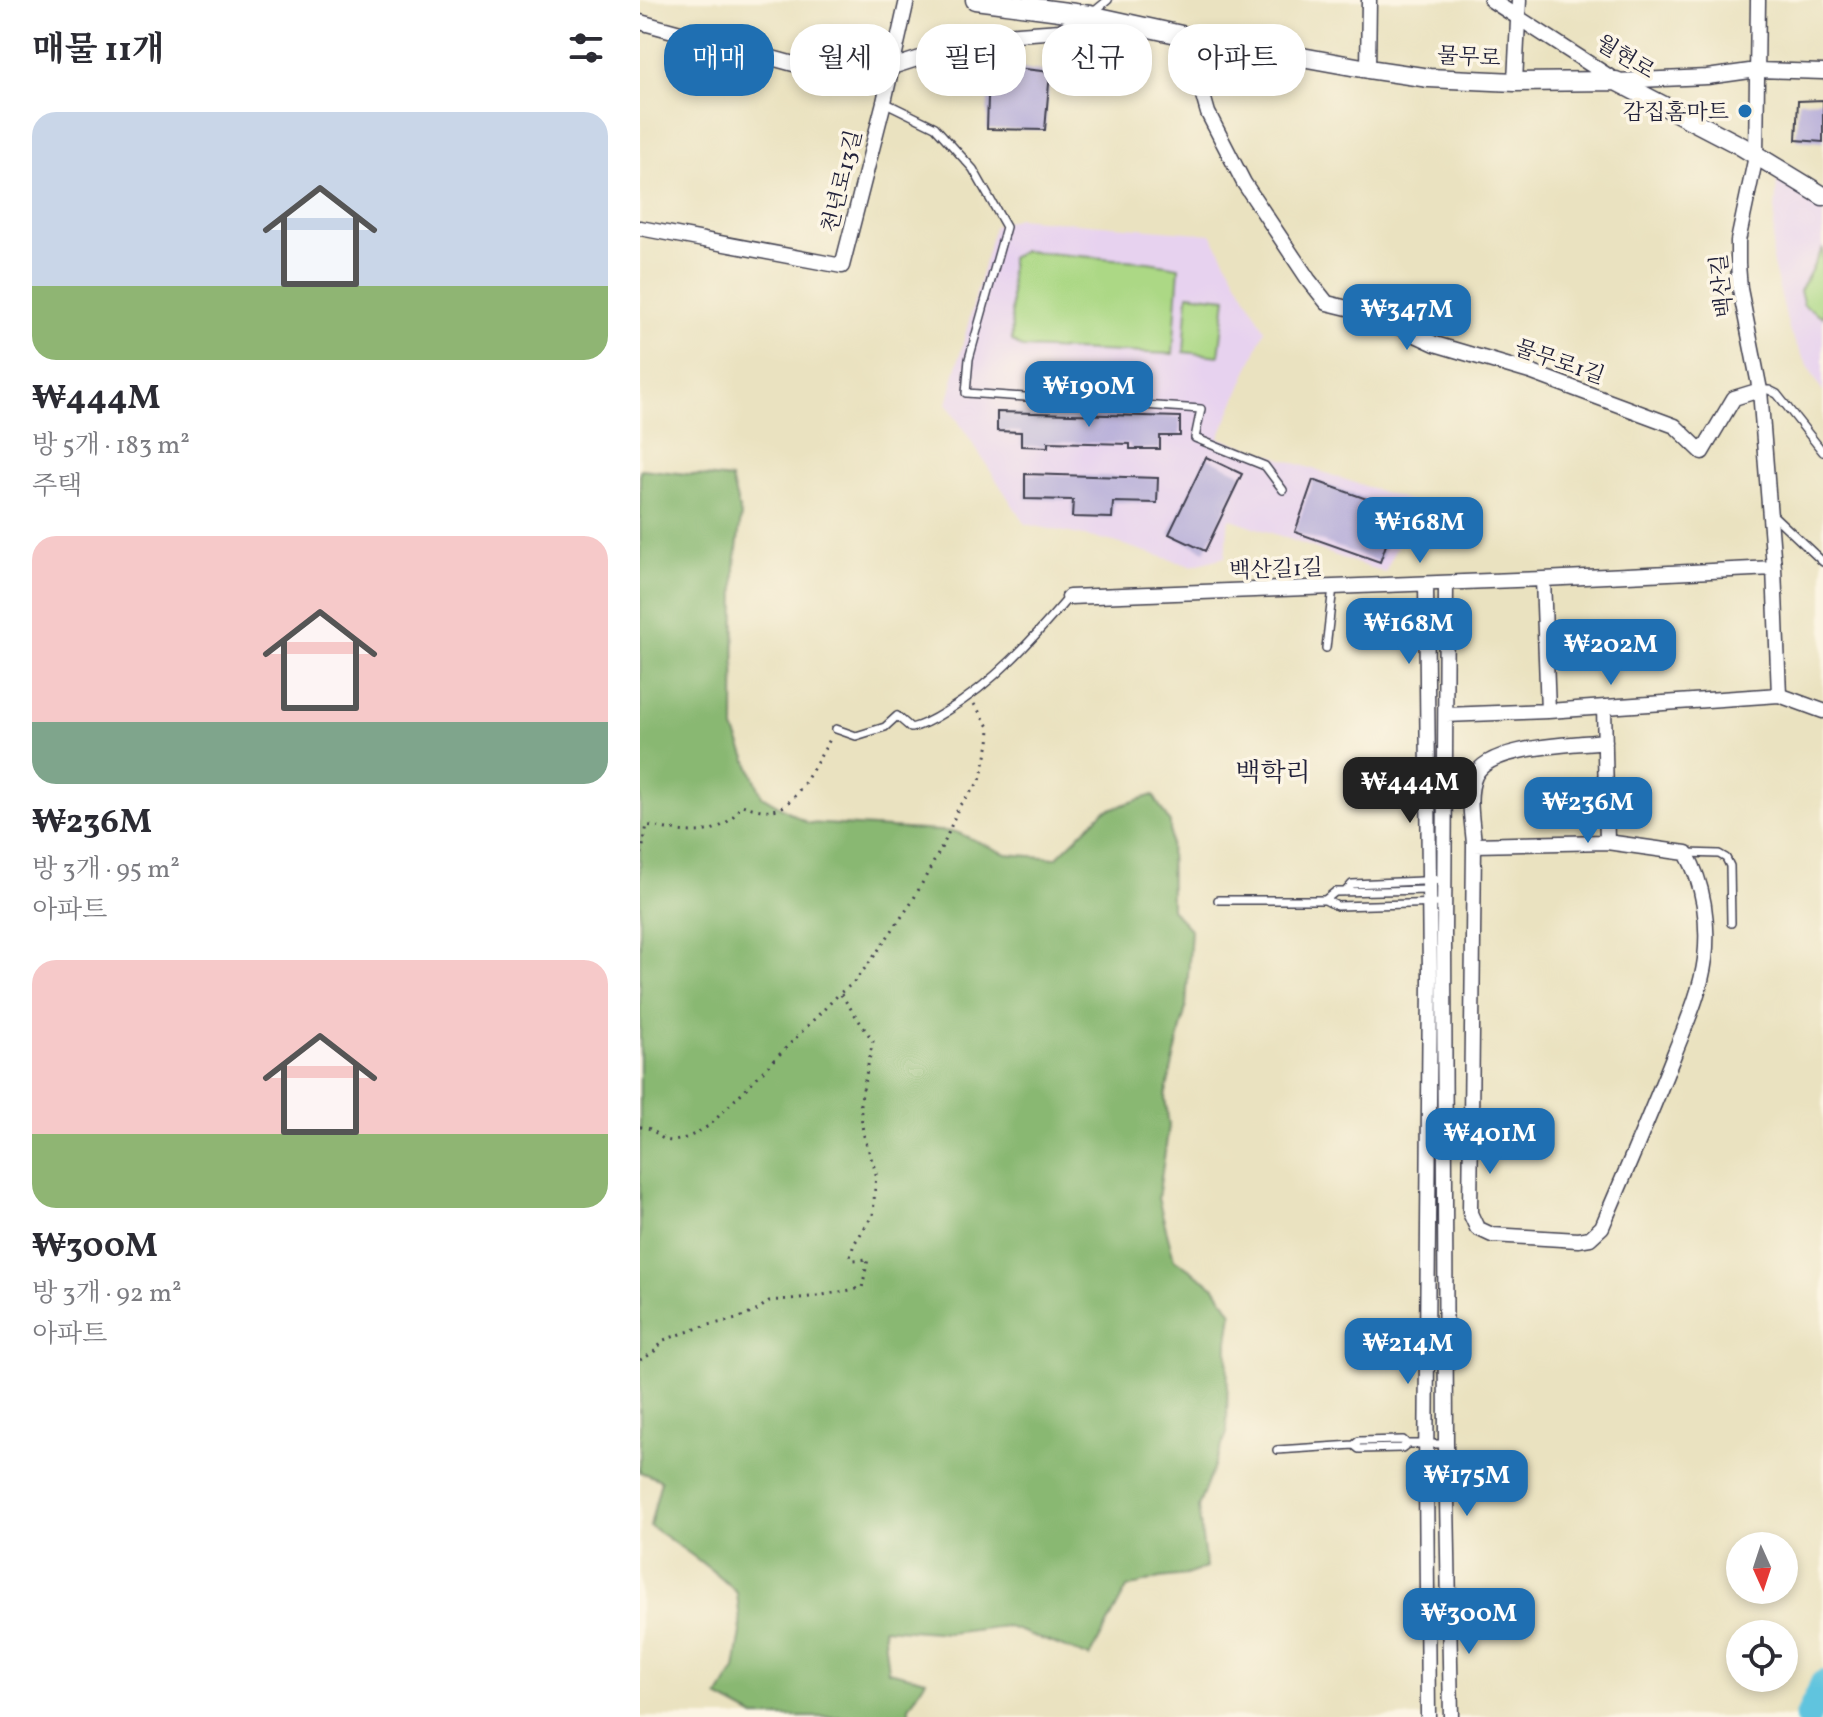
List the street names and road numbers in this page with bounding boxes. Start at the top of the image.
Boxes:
street label: 월현로 [1589,28,1660,88]
street label: 물무로 [1436,41,1502,76]
street label: 천년로13길 [816,127,871,236]
street label: 백산길 [1705,252,1742,319]
street label: 물무로1길 [1510,333,1608,393]
street label: 백산길1길 [1229,553,1323,588]

